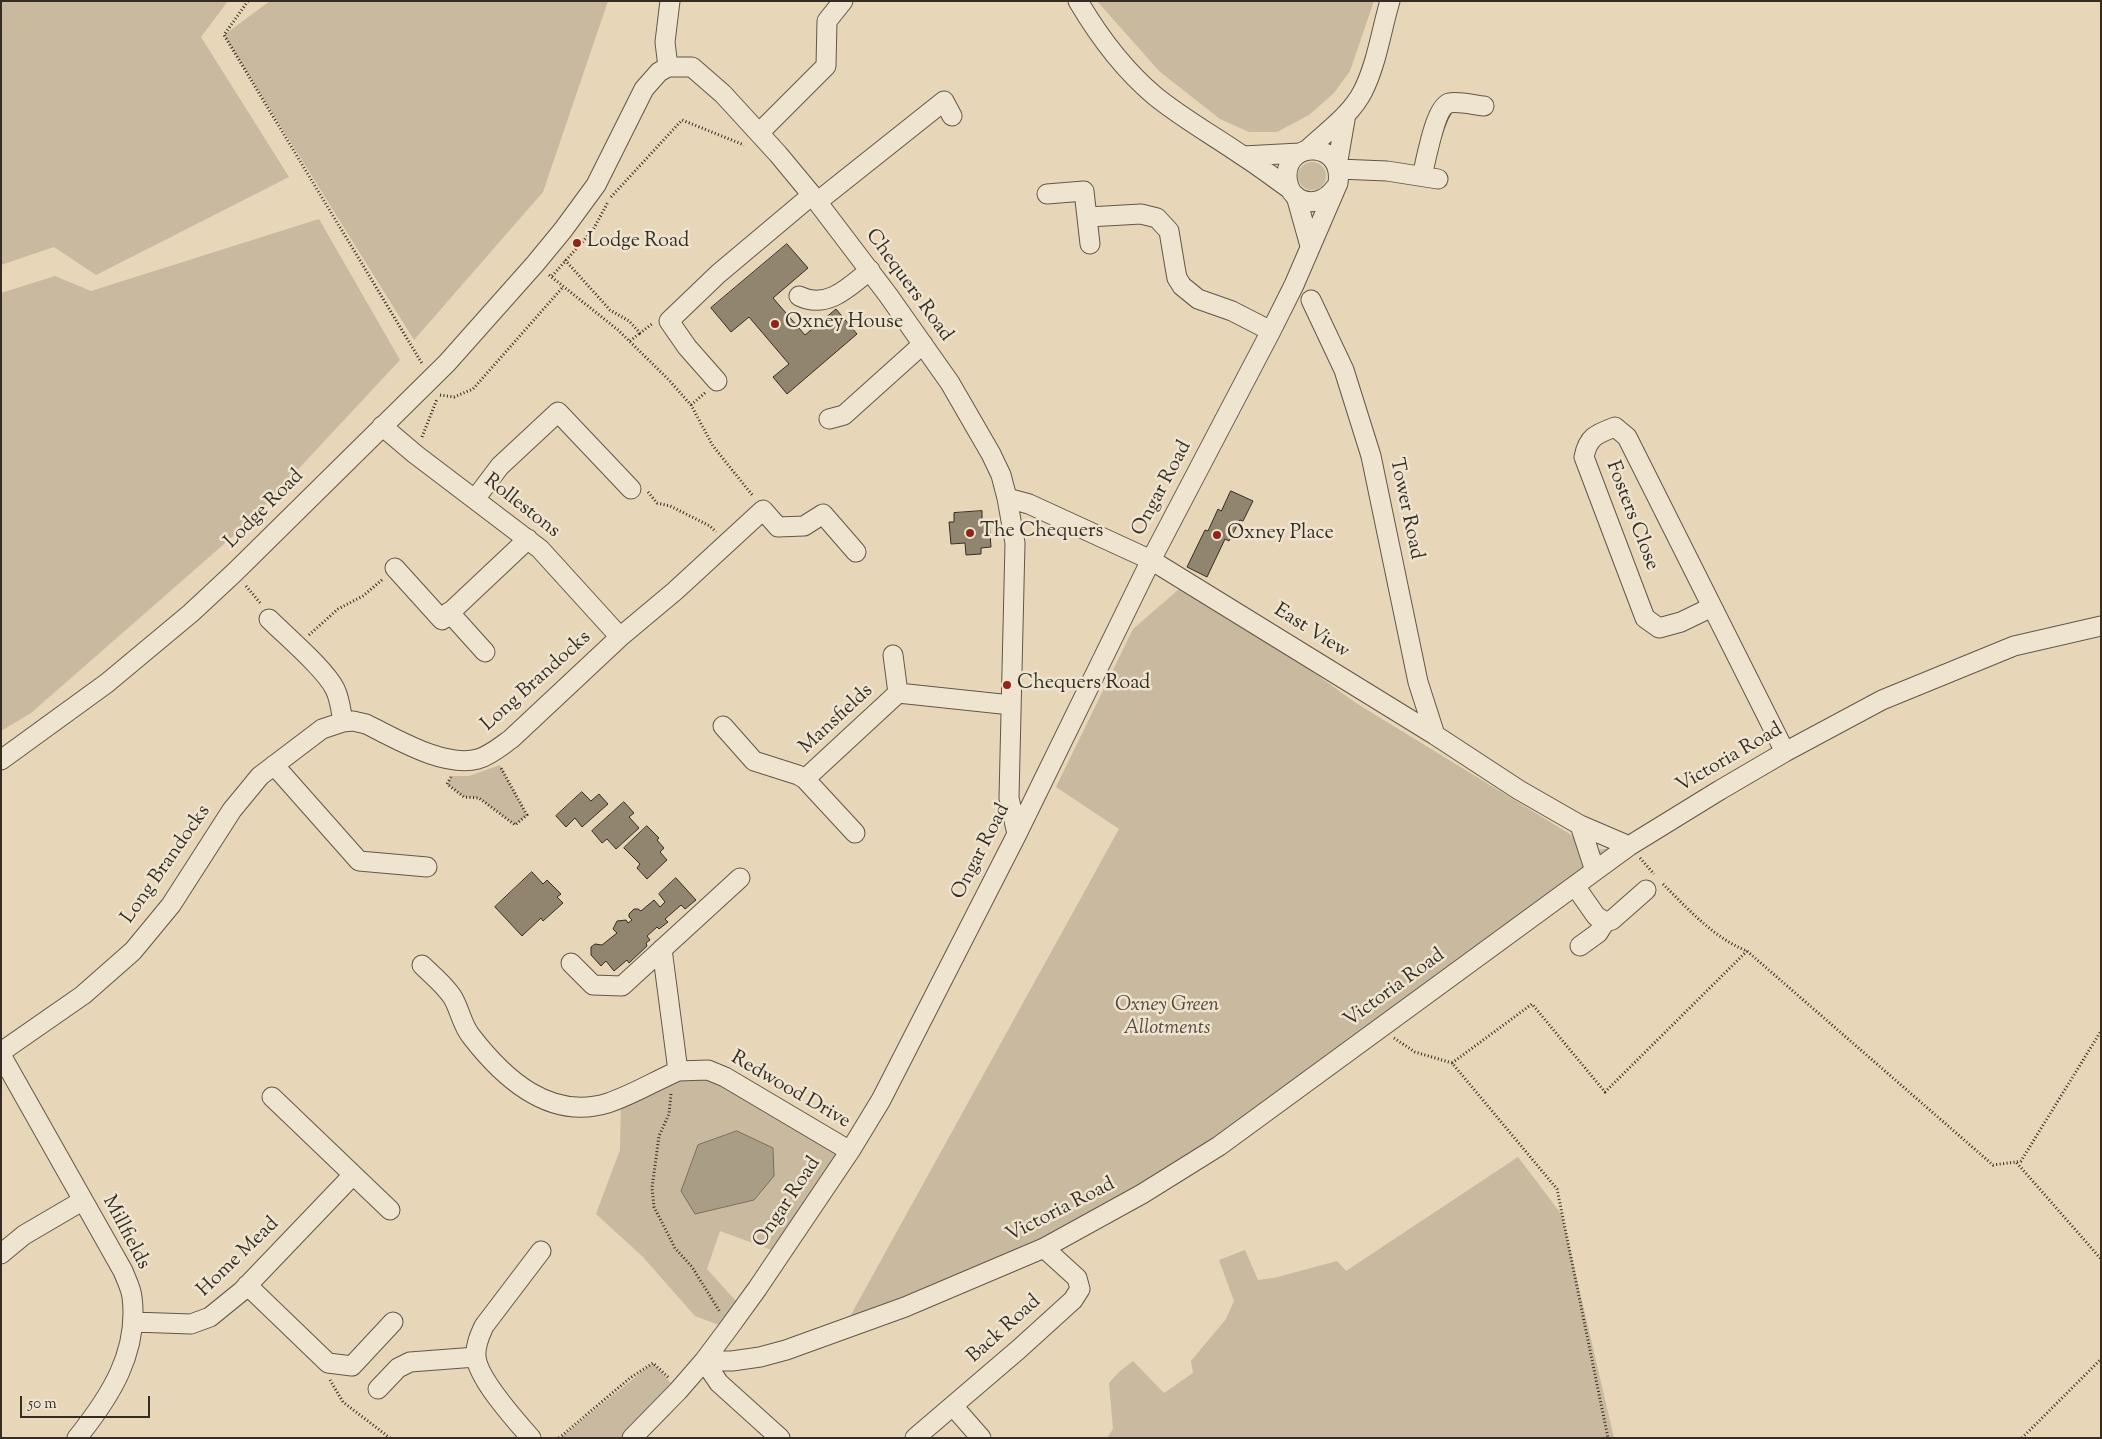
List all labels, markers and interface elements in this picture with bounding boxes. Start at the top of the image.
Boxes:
street label: Chequers Road [859,225,957,347]
place label: Lodge Road [587,231,689,255]
marker: Lodge Road [571,237,583,249]
place label: Oxney House [785,312,903,336]
marker: Oxney House [769,318,781,330]
street label: Ongar Road [1128,437,1198,541]
street label: Tower Road [1383,456,1427,562]
street label: Fosters Close [1599,458,1663,574]
street label: Lodge Road [220,465,310,555]
street label: Rollestons [478,470,564,544]
place label: The Chequers [980,521,1103,545]
place label: Oxney Place [1227,523,1334,547]
marker: The Chequers [964,527,976,539]
marker: Oxney Place [1211,529,1223,541]
street label: East View [1269,599,1353,665]
street label: Long Brandocks [477,626,597,738]
place label: Chequers Road [1017,673,1150,697]
marker: Chequers Road [1001,679,1013,691]
street label: Mansfields [795,680,879,760]
street label: Victoria Road [1673,719,1787,799]
street label: Ongar Road [948,800,1016,904]
street label: Long Brandocks [117,801,217,929]
street label: Victoria Road [1340,944,1450,1034]
park label: Oxney Green Allotments [1115,995,1219,1042]
street label: Redwood Drive [726,1047,854,1135]
street label: Ongar Road [749,1153,827,1253]
street label: Victoria Road [1003,1173,1119,1249]
street label: Millfields [96,1192,154,1274]
street label: Home Mead [193,1213,285,1303]
street label: Back Road [963,1291,1047,1369]
scale bar [22,1386,152,1418]
text: 50 m [28,1394,57,1415]

